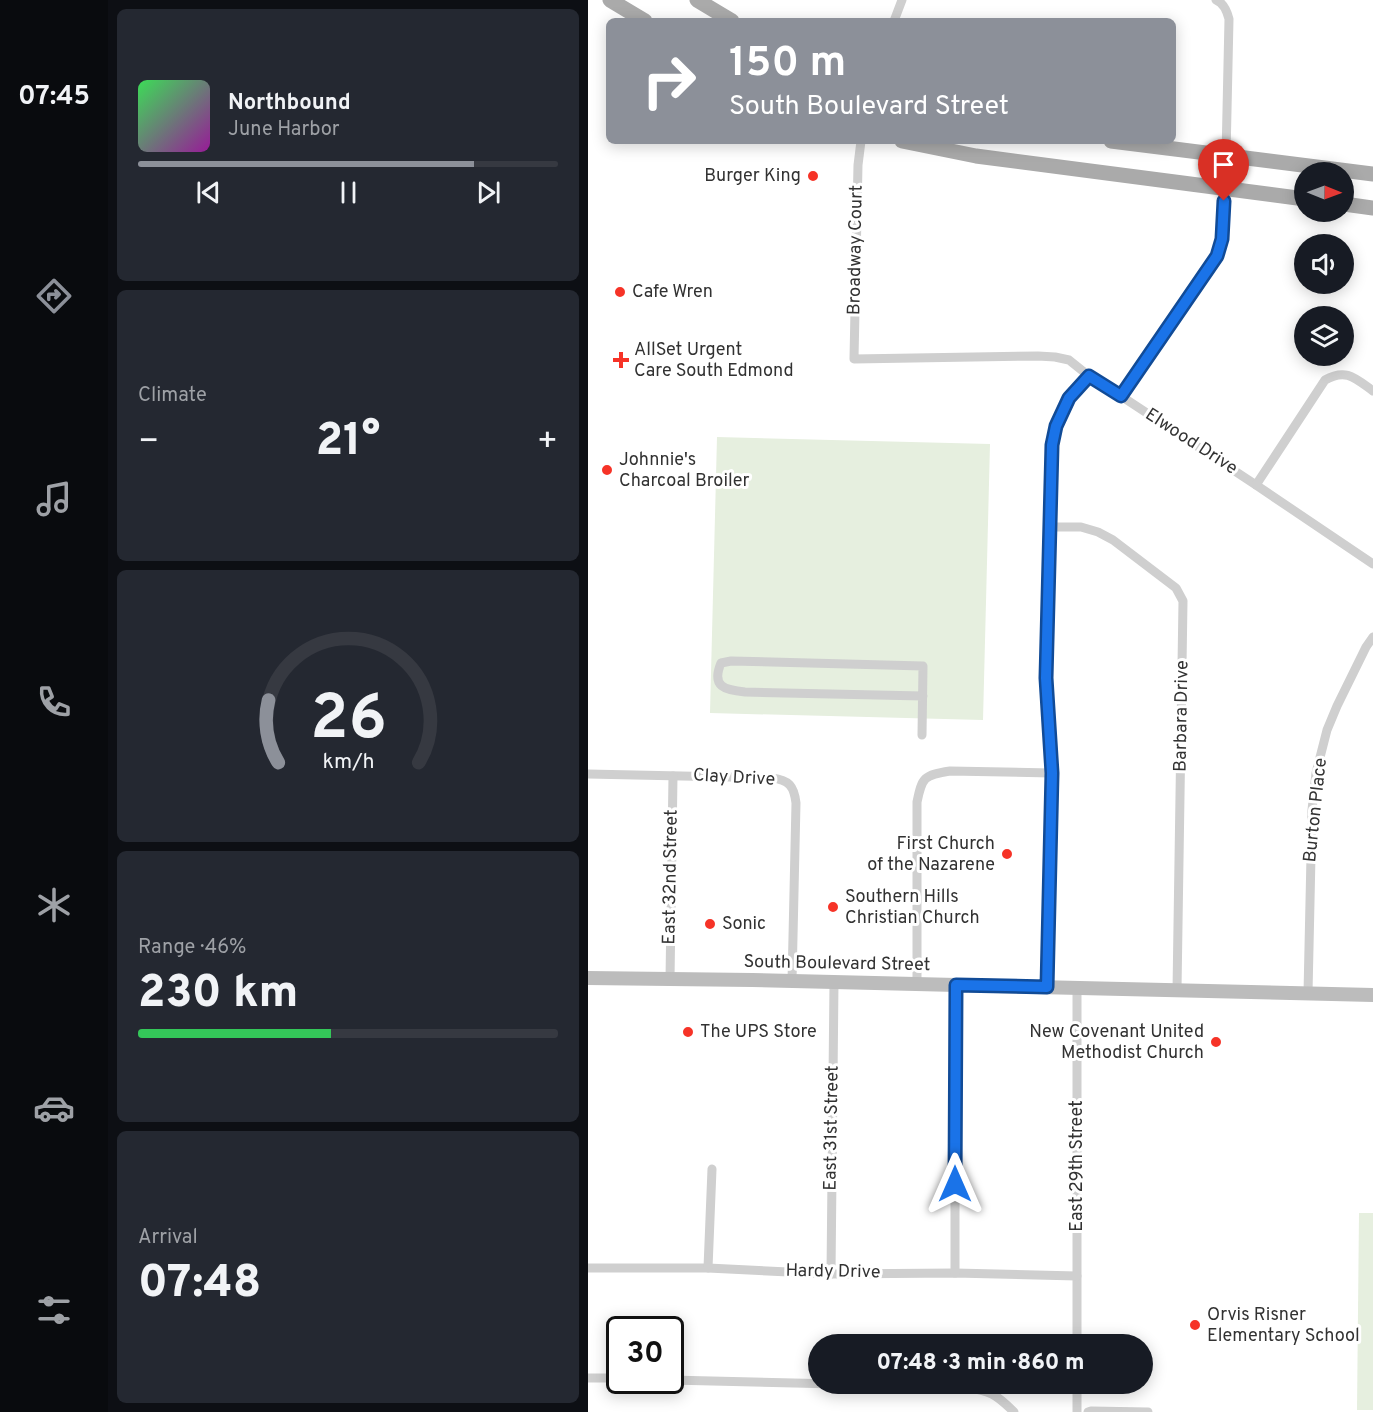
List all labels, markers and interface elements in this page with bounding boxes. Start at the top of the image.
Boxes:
text: 150 m [729,38,846,91]
icon: right [630,42,708,120]
text: 07:45 [18,80,90,114]
text: Northbound [228,90,351,117]
text: South Boulevard Street [729,90,1009,124]
text: June Harbor [228,117,340,143]
pin [1198,139,1249,201]
icon: arrive [1207,148,1240,181]
north arrow [1294,162,1354,222]
map controls [1294,162,1354,366]
place label: Burger King [704,165,801,188]
marker: Burger King [806,169,820,183]
icon: previous [192,176,225,209]
icon: pause [332,176,365,209]
icon: next [472,176,505,209]
street label: Broadway Court [843,185,869,315]
button: sound [1294,234,1354,294]
icon: directions [33,275,75,317]
place label: Cafe Wren [632,281,713,304]
marker: Cafe Wren [613,285,627,299]
button: layers [1294,306,1354,366]
place label: AllSet Urgent Care South Edmond [634,339,794,383]
marker: AllSet Urgent Care South Edmond [612,351,630,369]
text: Climate [138,383,207,409]
street label: Elwood Drive [1140,404,1242,480]
text: 21° [316,414,380,471]
text: − [138,422,159,464]
text: + [537,422,558,464]
place label: Johnnie's Charcoal Broiler [619,449,750,493]
marker: Johnnie's Charcoal Broiler [600,463,614,477]
icon: music [33,478,75,520]
street label: Barbara Drive [1170,660,1194,772]
icon: phone [33,681,75,723]
text: 26 [310,682,386,761]
text: km/h [322,749,374,776]
street label: Burton Place [1299,757,1333,863]
street label: Clay Drive [692,764,776,792]
street label: East 32nd Street [658,809,684,945]
place label: First Church of the Nazarene [867,833,995,877]
marker: First Church of the Nazarene [1000,847,1014,861]
icon: climate [33,884,75,926]
place label: Southern Hills Christian Church [845,886,980,930]
marker: Southern Hills Christian Church [826,900,840,914]
place label: Sonic [722,913,766,936]
marker: Sonic [703,917,717,931]
text: Range · 46% [138,935,247,961]
street label: South Boulevard Street [743,951,931,977]
text: 230 km [138,966,298,1023]
place label: The UPS Store [700,1021,817,1044]
place label: New Covenant United Methodist Church [1029,1021,1204,1065]
marker: The UPS Store [681,1025,695,1039]
marker: New Covenant United Methodist Church [1209,1035,1223,1049]
street label: East 31st Street [819,1065,845,1191]
icon: car [33,1087,75,1129]
street label: East 29th Street [1066,1100,1089,1232]
position arrow [923,1152,987,1216]
text: Arrival [138,1225,198,1251]
text: 07:48 [138,1256,261,1313]
street label: Hardy Drive [785,1260,881,1284]
icon: filters [33,1289,75,1331]
place label: Orvis Risner Elementary School [1207,1304,1360,1348]
speed limit sign: 30 [606,1316,684,1394]
marker: Orvis Risner Elementary School [1188,1318,1202,1332]
text: 07:48 · 3 min · 860 m [877,1350,1084,1377]

